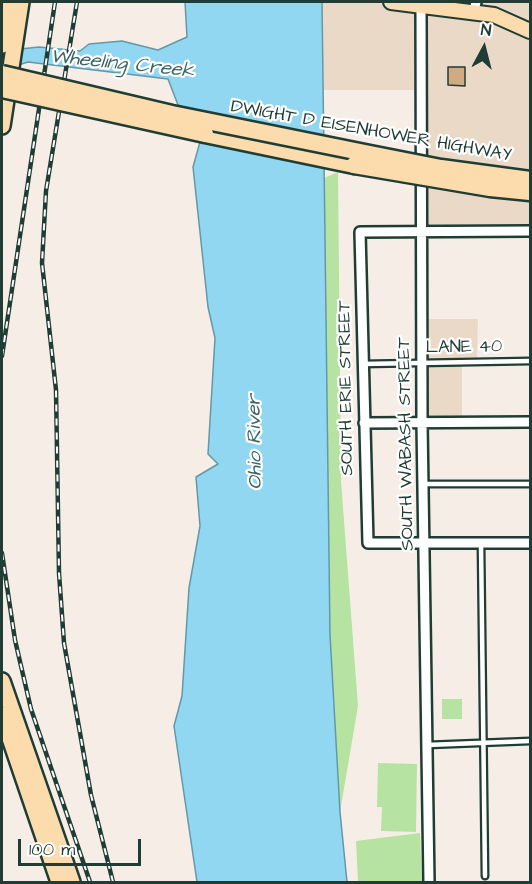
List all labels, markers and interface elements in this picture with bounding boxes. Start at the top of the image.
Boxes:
north arrow [454,18,514,78]
text: N [480,19,493,42]
water label: Wheeling Creek [49,46,195,84]
street label: DWIGHT D EISENHOWER HIGHWAY [229,97,513,167]
street label: SOUTH ERIE STREET [335,300,359,476]
street label: SOUTH WABASH STREET [394,337,420,551]
street label: LANE 40 [425,337,503,359]
water label: Ohio River [243,394,269,490]
scale bar [21,827,144,865]
text: 100 m [29,837,75,862]

